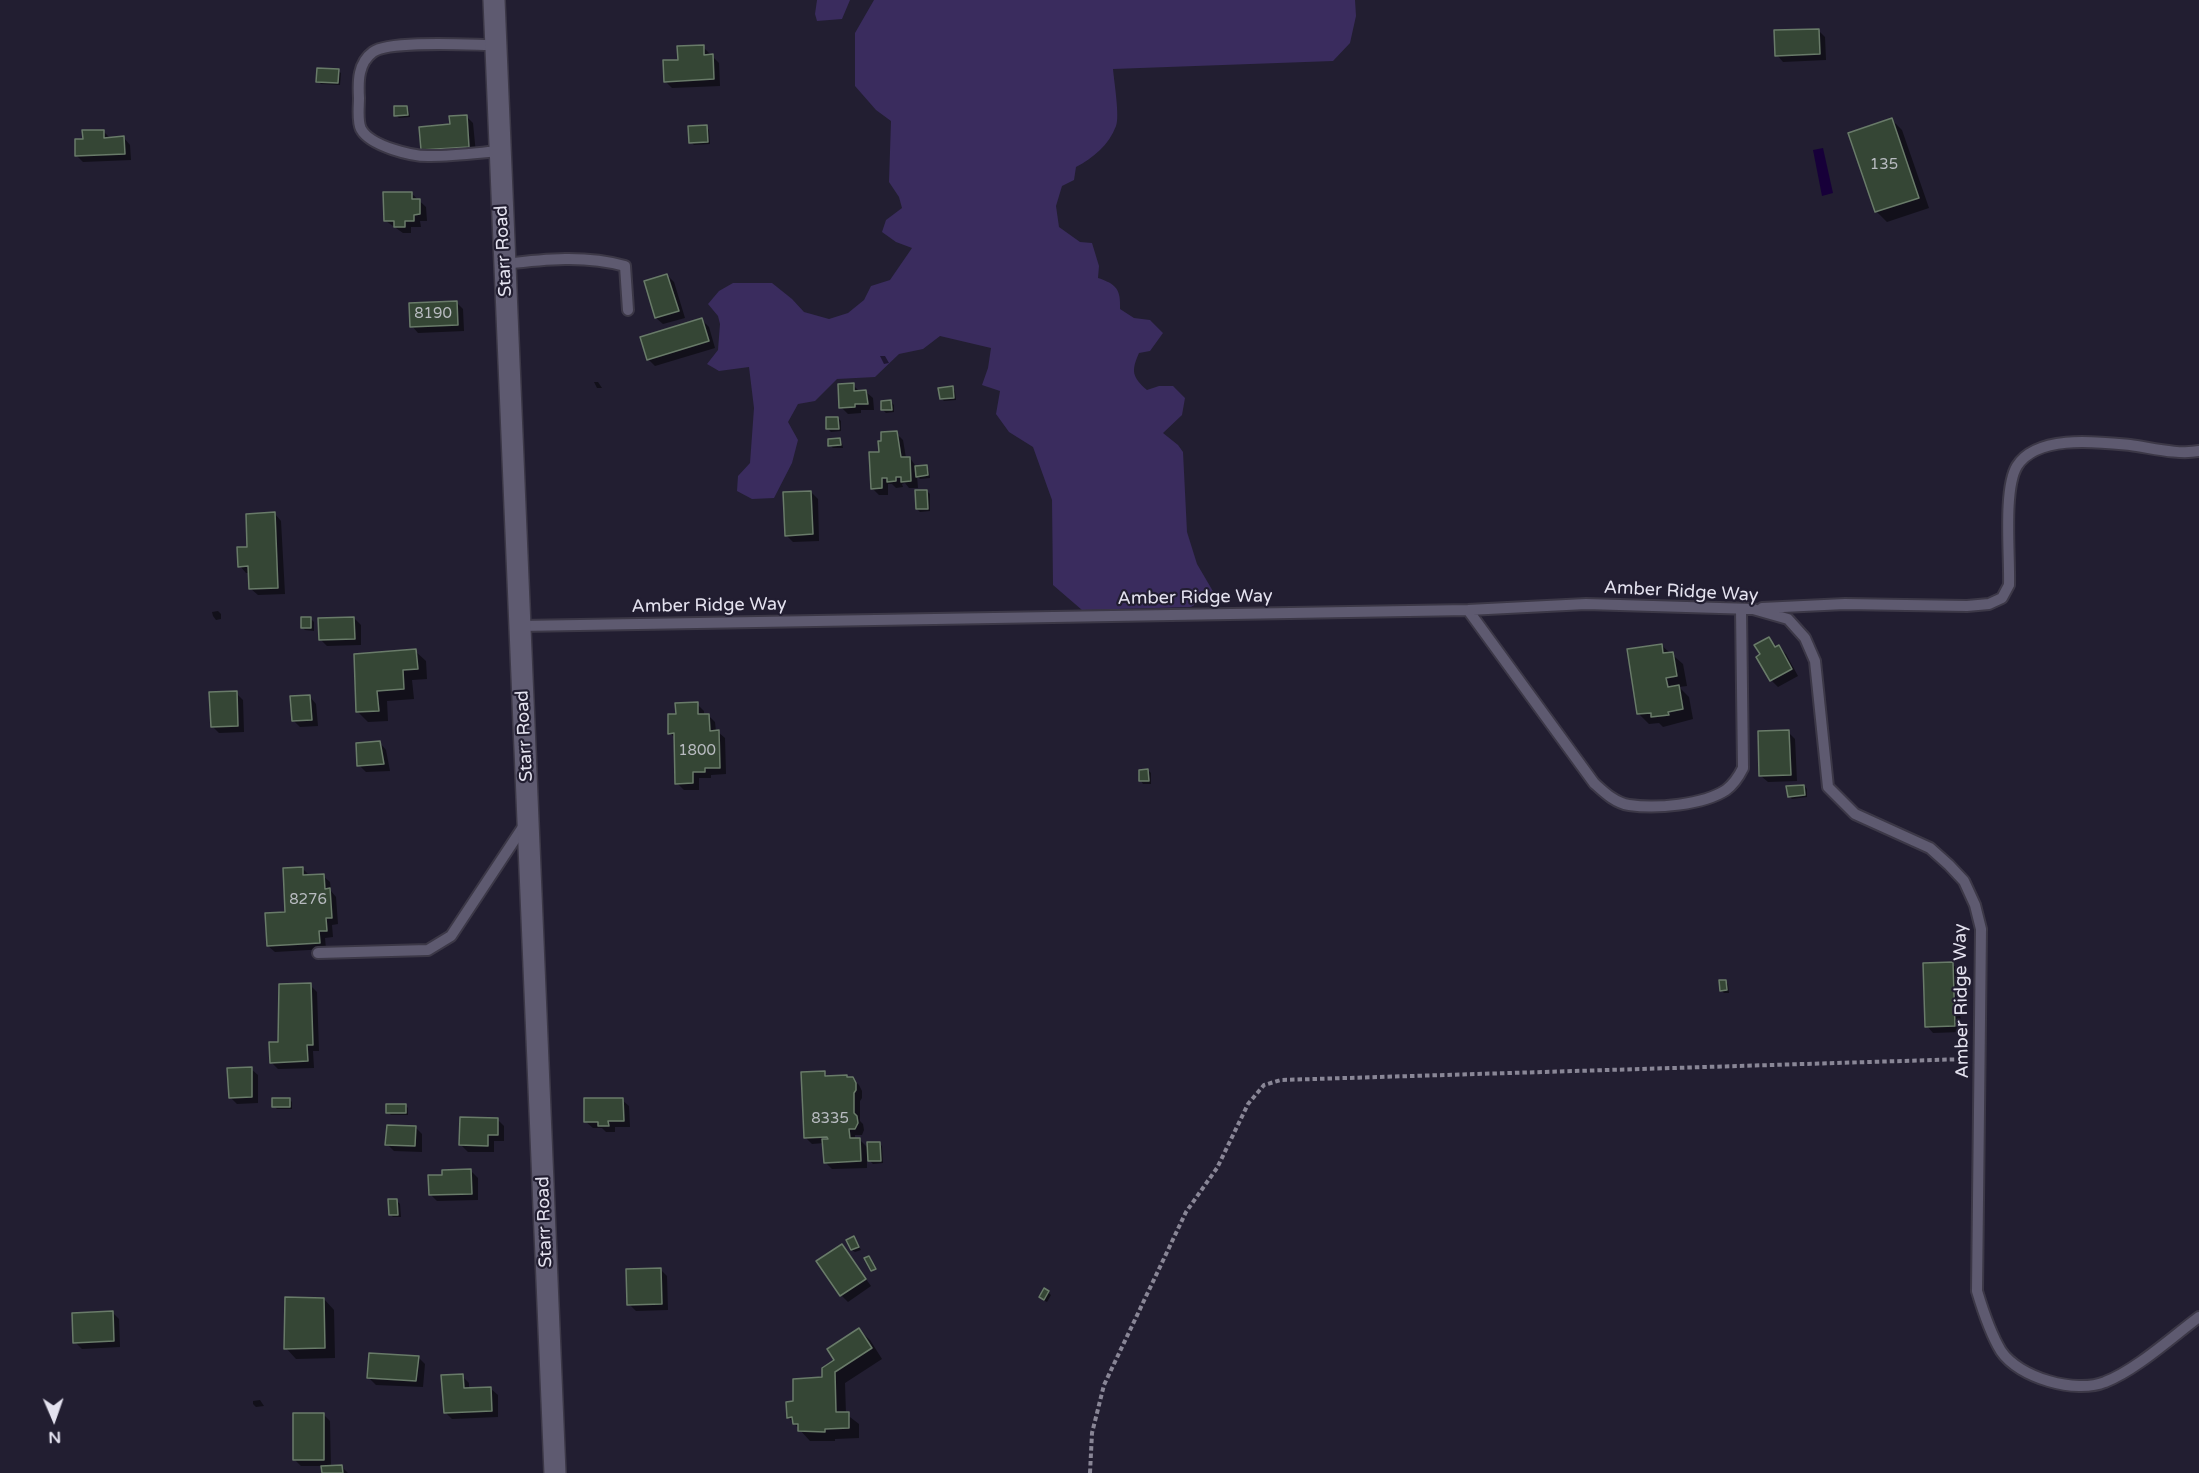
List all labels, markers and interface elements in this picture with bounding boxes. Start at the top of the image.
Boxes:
house number: 135 [1870,156,1898,174]
street label: Starr Road [491,205,517,297]
house number: 8190 [414,305,452,323]
street label: Amber Ridge Way [1603,577,1759,607]
street label: Amber Ridge Way [1117,586,1273,610]
street label: Amber Ridge Way [631,594,787,618]
street label: Starr Road [512,690,538,782]
house number: 1800 [678,742,716,760]
house number: 8276 [289,891,327,909]
street label: Amber Ridge Way [1950,923,1974,1079]
house number: 8335 [811,1110,849,1128]
street label: Starr Road [533,1176,557,1268]
north arrow [24,1389,84,1449]
text: N [48,1427,61,1447]

